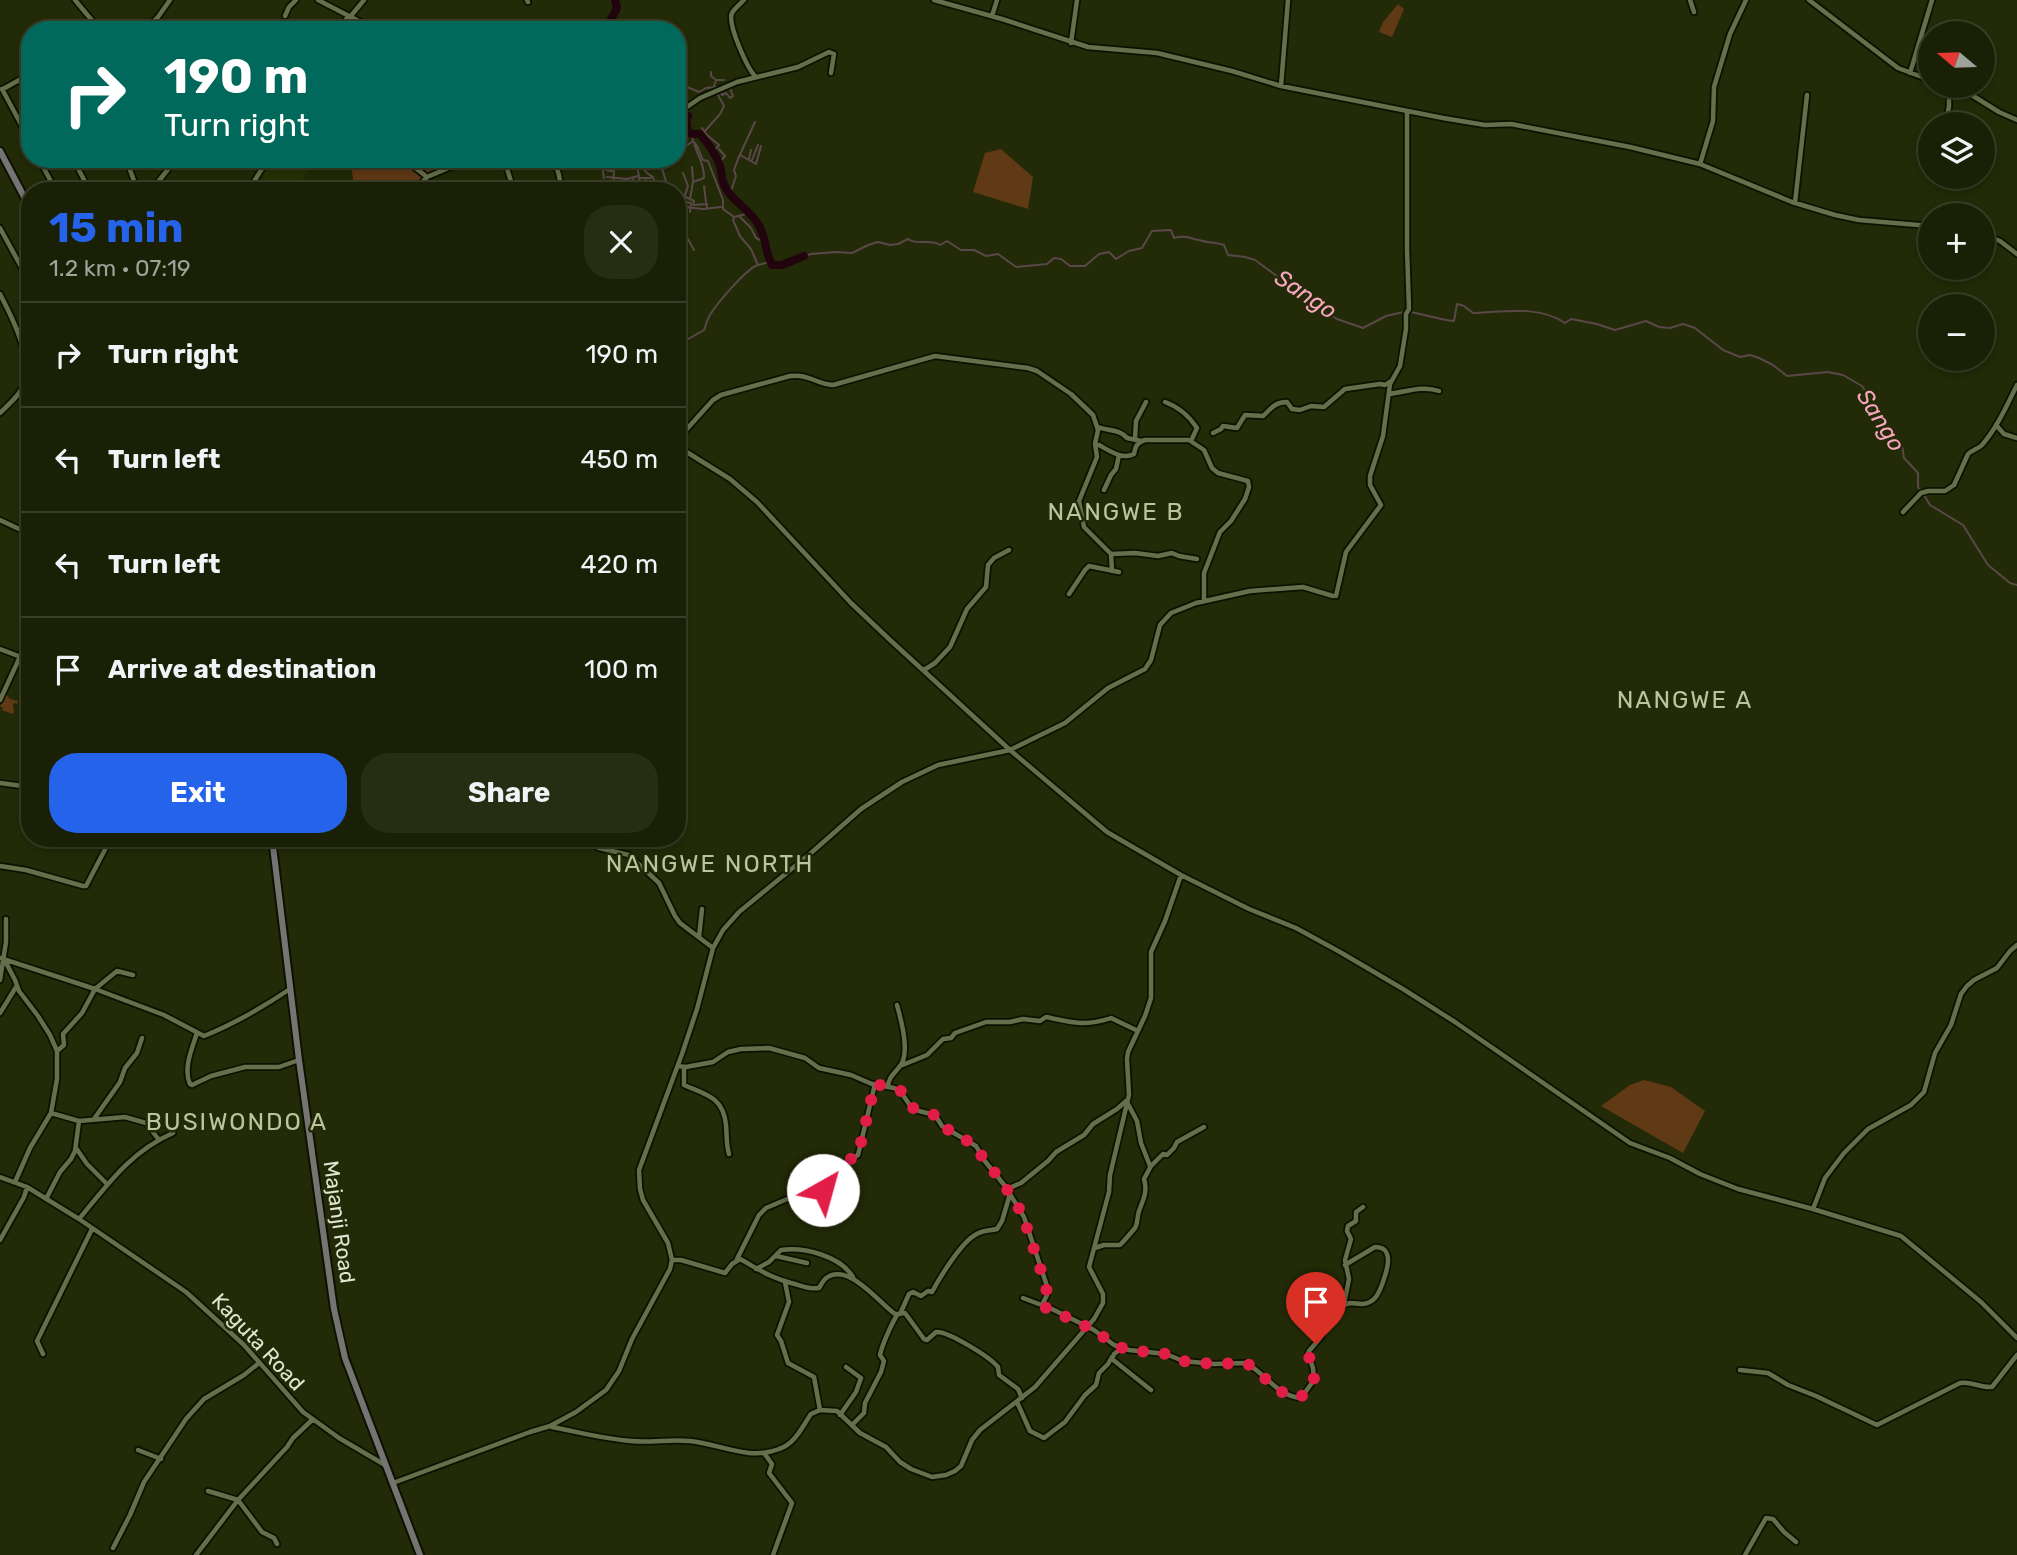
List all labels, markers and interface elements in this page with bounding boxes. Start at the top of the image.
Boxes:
north arrow [1918,21,1995,98]
map controls [1918,21,1995,371]
text: 190 m [164,47,308,105]
icon: right [49,49,140,140]
text: Turn right [164,106,309,144]
button: layers [1918,112,1995,189]
text: 15 min [49,203,183,253]
button: + [1918,203,1995,280]
button: close [584,205,658,279]
text: 1.2 km · 07:19 [49,254,191,282]
water label: Sango [1270,263,1342,325]
button: − [1918,294,1995,371]
icon: right [49,336,87,374]
text: Turn right [108,339,238,370]
text: 190 m [585,339,658,370]
water label: Sango [1851,384,1911,456]
icon: left [49,441,87,479]
text: Turn left [108,444,220,475]
text: 450 m [580,444,658,475]
district label: NANGWE B [1047,498,1185,526]
icon: left [49,546,87,584]
text: Turn left [108,549,220,580]
text: 420 m [581,549,658,580]
icon: arrive [49,651,87,689]
text: Arrive at destination [108,654,376,685]
text: 100 m [584,654,658,685]
district label: NANGWE A [1617,686,1753,714]
button: Exit [49,753,347,833]
button: Share [361,753,658,833]
district label: NANGWE NORTH [606,850,814,878]
district label: BUSIWONDO A [146,1108,328,1136]
position arrow [786,1153,860,1227]
street label: Majanji Road [319,1159,360,1285]
pin [1286,1272,1346,1344]
icon: arrive [1297,1283,1335,1321]
street label: Kaguta Road [207,1288,310,1396]

